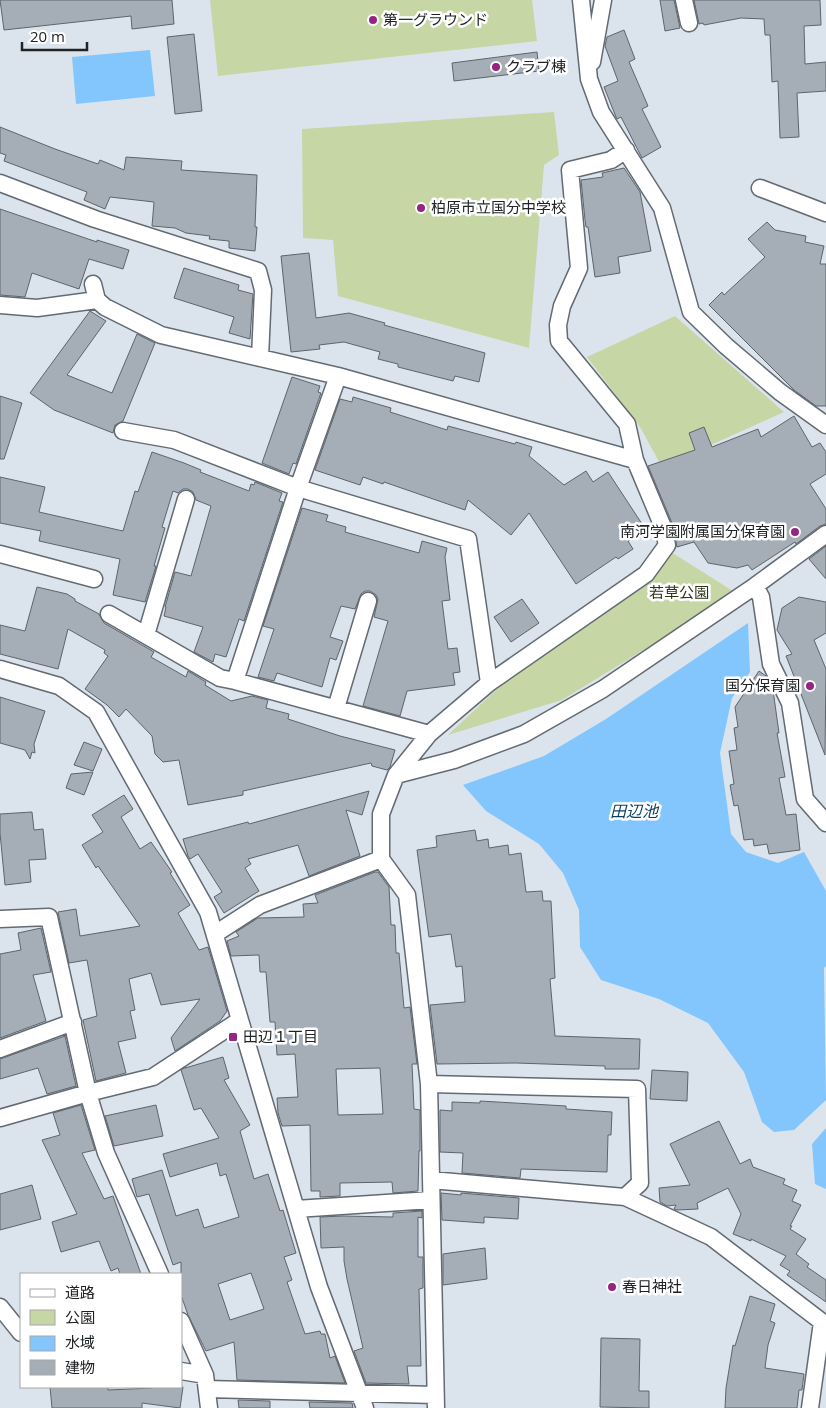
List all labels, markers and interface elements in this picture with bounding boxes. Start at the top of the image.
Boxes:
place label: 第一グラウンド [383,9,488,29]
marker: 第一グラウンド [367,14,379,26]
scale bar [22,20,88,52]
text: 20 m [30,26,65,46]
place label: クラブ棟 [506,56,566,76]
marker: クラブ棟 [490,61,502,73]
place label: 柏原市立国分中学校 [431,197,566,217]
marker: 柏原市立国分中学校 [415,202,427,214]
place label: 南河学園附属国分保育園 [620,521,785,541]
marker: 南河学園附属国分保育園 [789,526,801,538]
park label: 若草公園 [649,582,709,602]
place label: 国分保育園 [725,675,800,695]
marker: 国分保育園 [804,680,816,692]
water label: 田辺池 [610,800,660,822]
place label: 田辺１丁目 [243,1026,318,1046]
marker: 田辺１丁目 [227,1031,239,1043]
legend [20,1273,182,1388]
place label: 春日神社 [622,1276,682,1296]
marker: 春日神社 [606,1281,618,1293]
text: 道路 [65,1282,95,1302]
text: 公園 [65,1307,95,1327]
text: 水域 [65,1332,95,1352]
text: 建物 [65,1357,95,1377]

